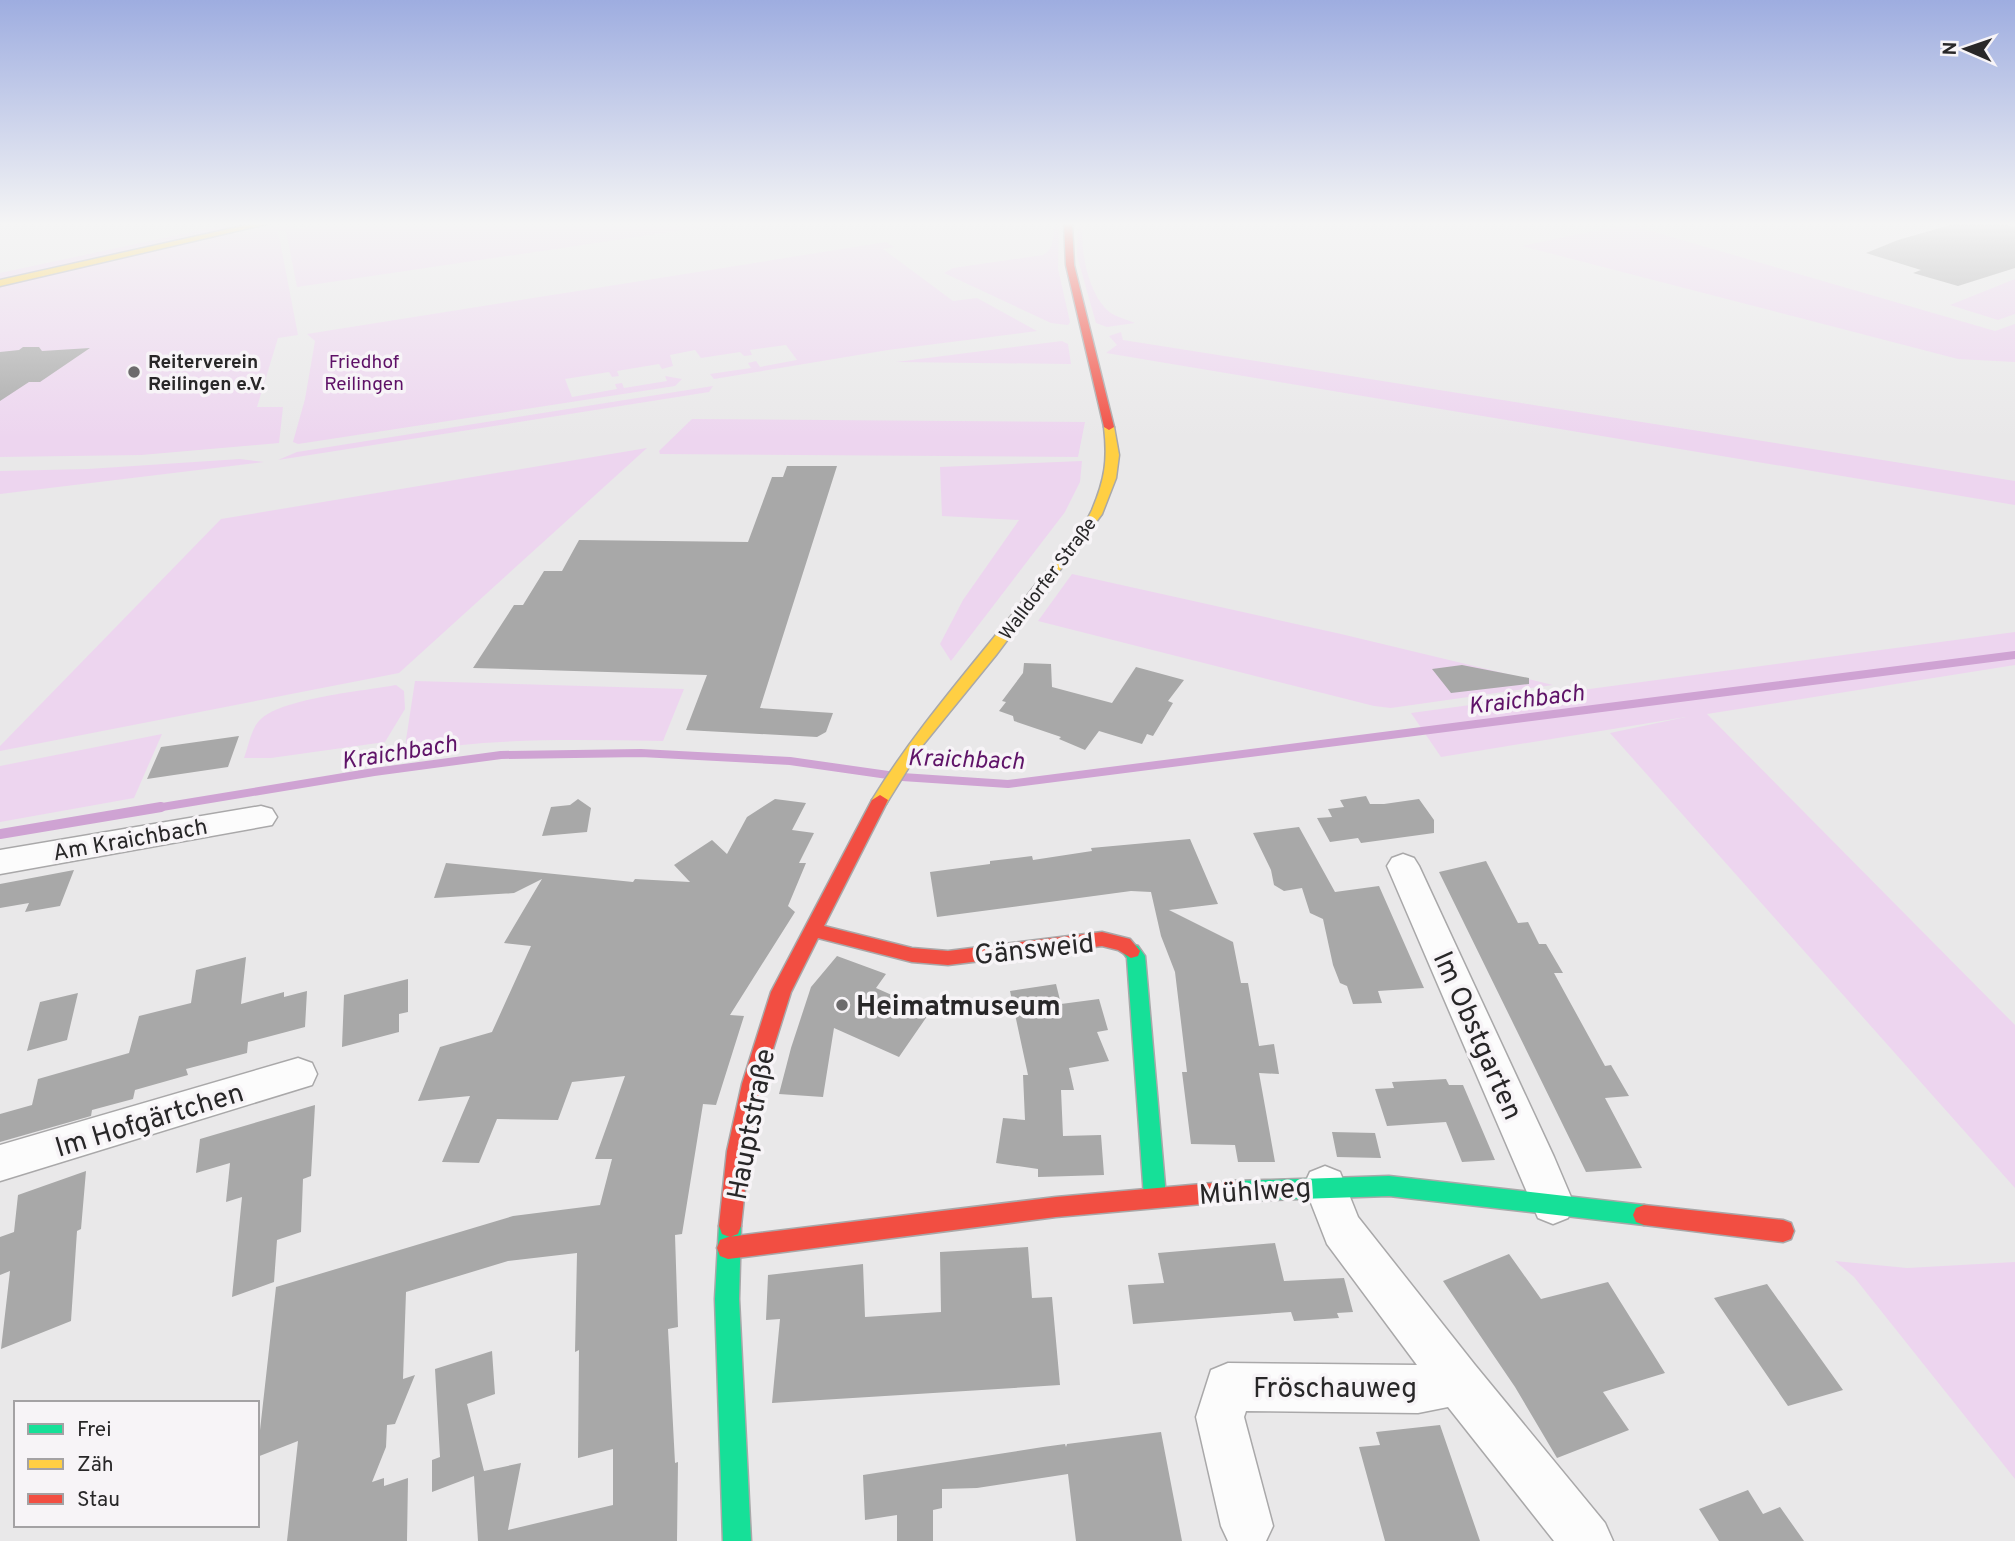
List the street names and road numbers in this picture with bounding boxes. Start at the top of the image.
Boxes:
street label: Walldorfer Straße [995,513,1103,645]
street label: Am Kraichbach [51,814,210,869]
street label: Gänsweid [973,927,1096,975]
street label: Im Obstgarten [1423,946,1530,1126]
street label: Hauptstraße [721,1046,785,1203]
street label: Im Hofgärtchen [51,1076,248,1168]
street label: Mühlweg [1198,1171,1313,1215]
street label: Fröschauweg [1253,1372,1417,1408]

